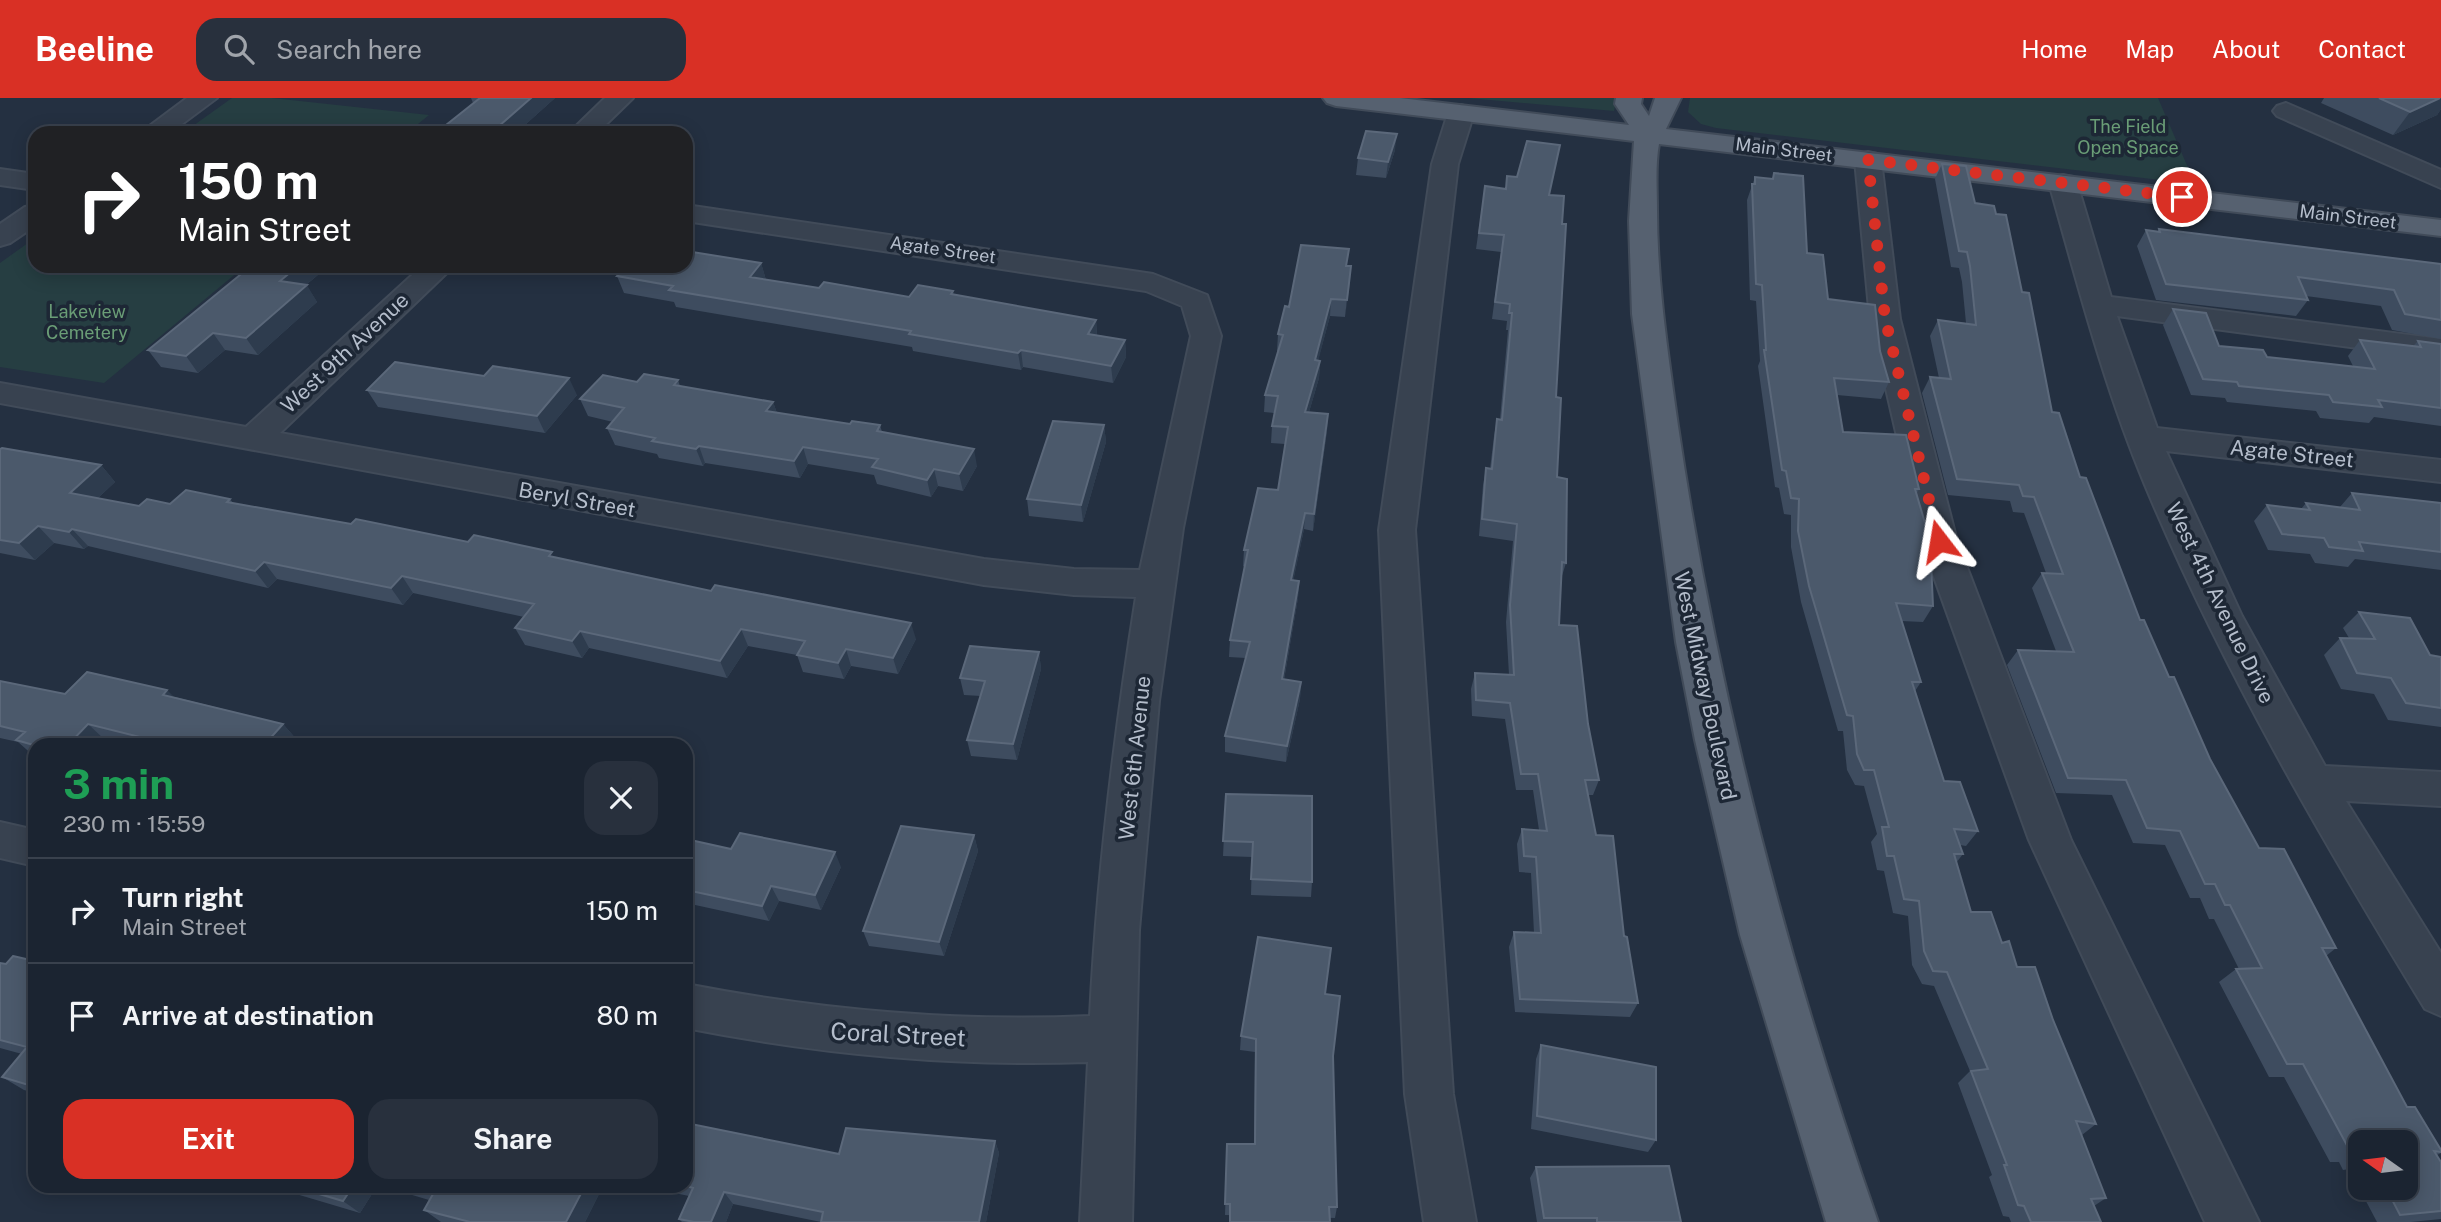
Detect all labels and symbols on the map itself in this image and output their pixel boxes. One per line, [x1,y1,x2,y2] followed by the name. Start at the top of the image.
[2077,116,2179,158] park label: The Field Open Space
[1734,133,1834,166] street label: Main Street
[2152,167,2212,227] pin
[2298,200,2398,233] street label: Main Street
[889,232,997,267] street label: Agate Street
[276,287,414,418] street label: West 9th Avenue
[46,301,128,343] park label: Lakeview Cemetery
[2229,435,2355,472] street label: Agate Street
[517,477,638,522] street label: Beryl Street
[2161,498,2280,707] street label: West 4th Avenue Drive
[1902,504,1976,578] position arrow
[1669,569,1742,802] street label: West Midway Boulevard
[1113,675,1156,841] street label: West 6th Avenue
[830,1016,966,1052] street label: Coral Street
[2348,1130,2418,1200] north arrow

